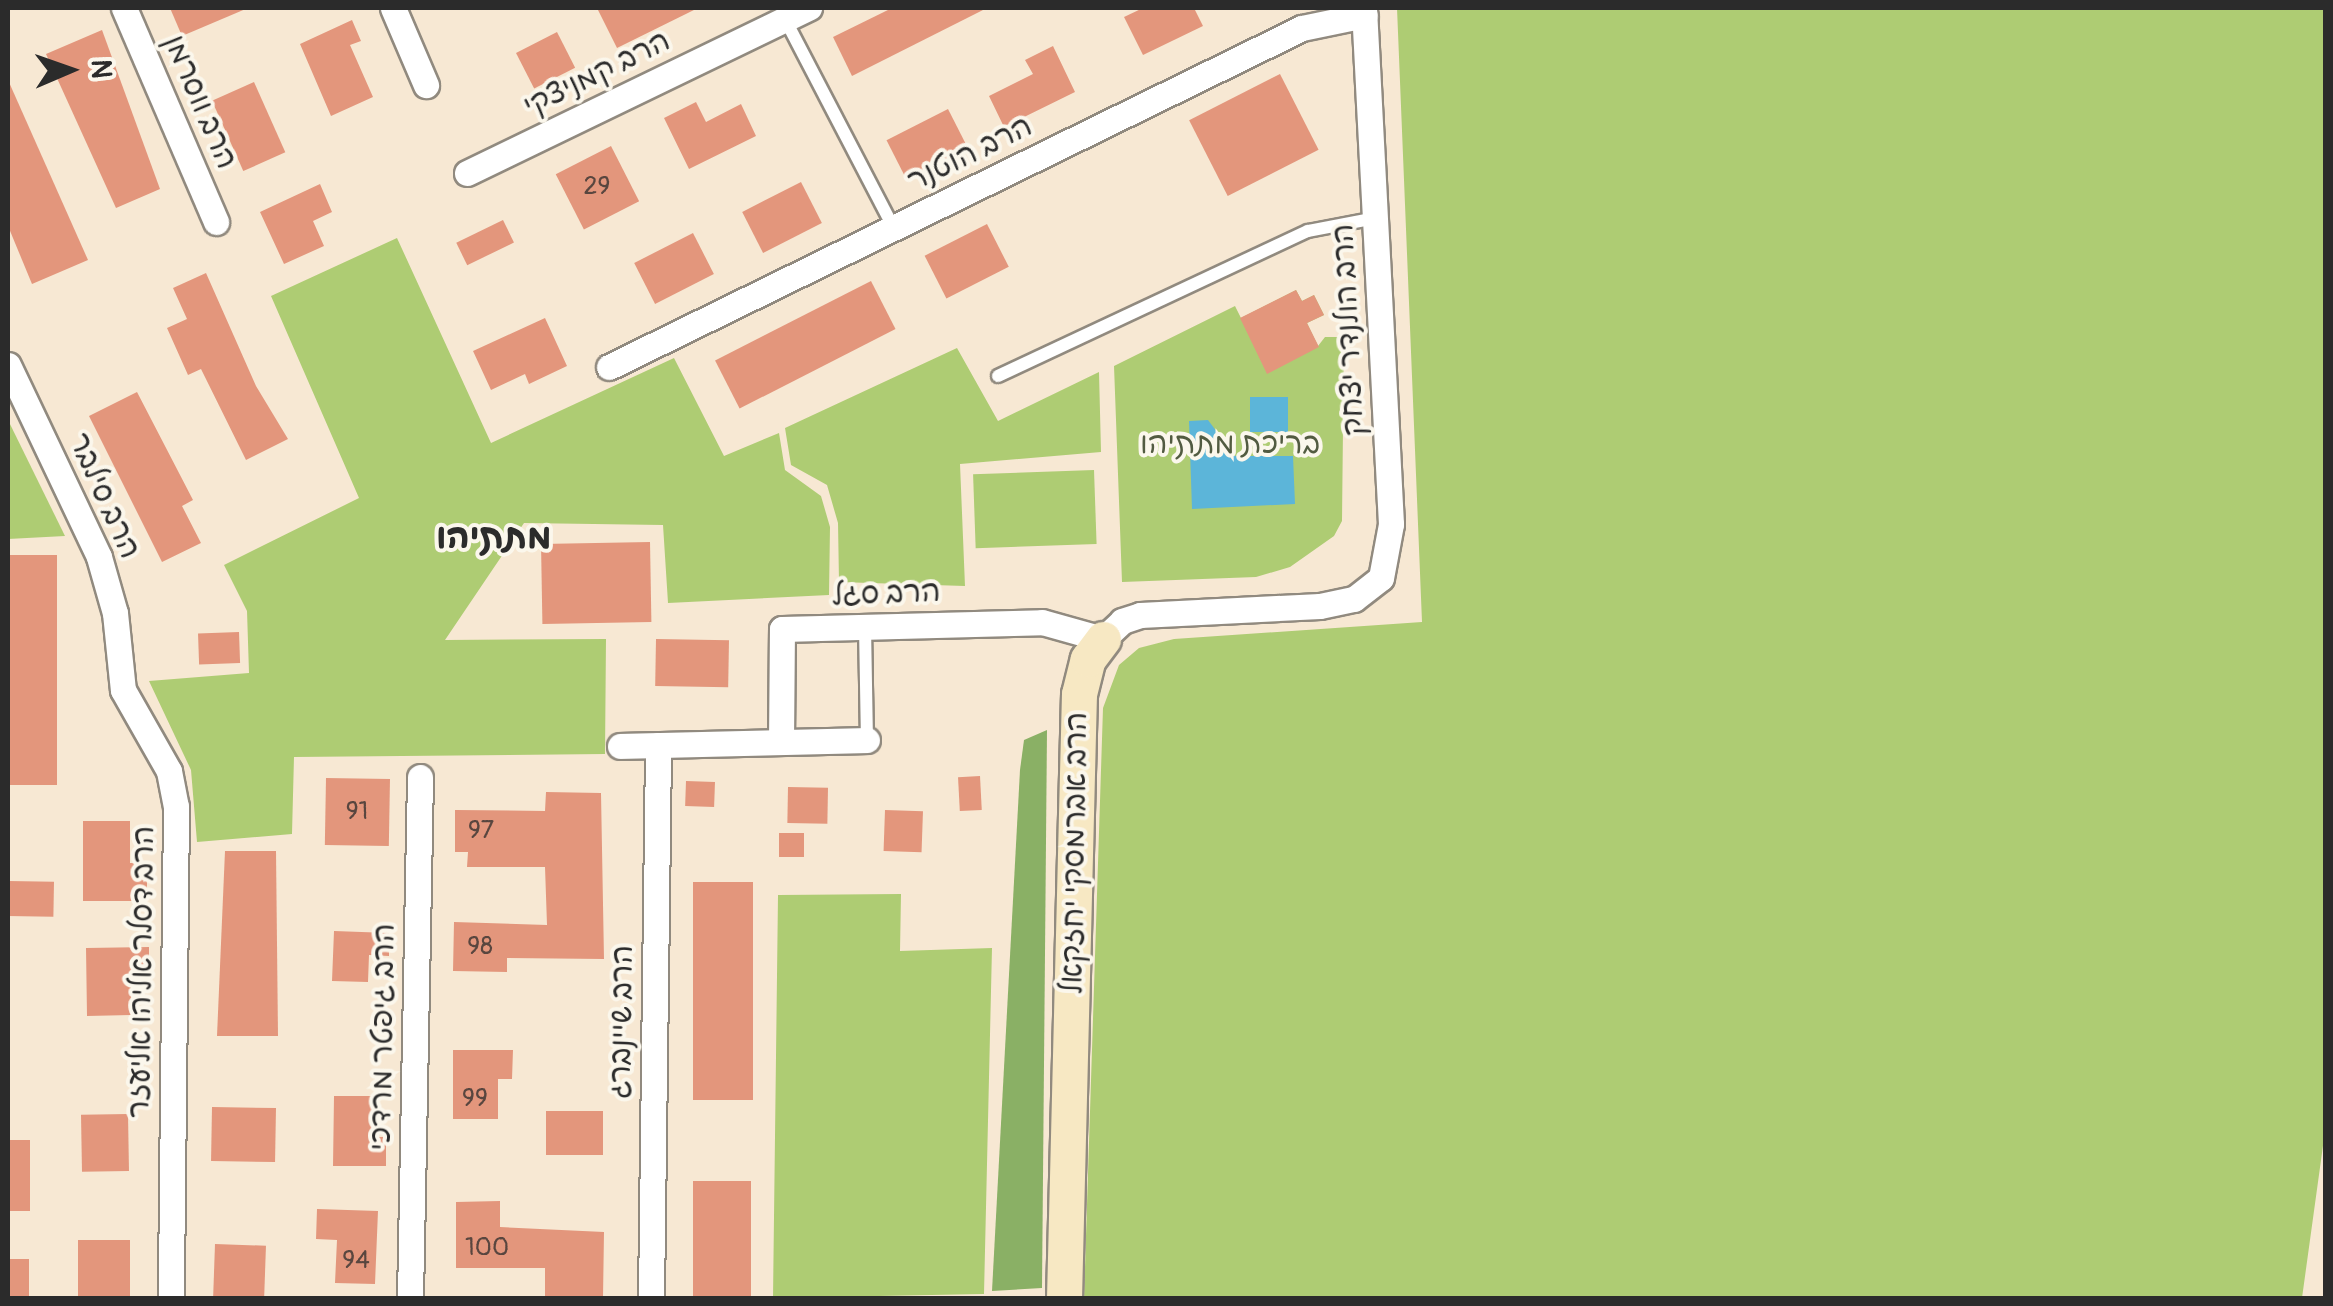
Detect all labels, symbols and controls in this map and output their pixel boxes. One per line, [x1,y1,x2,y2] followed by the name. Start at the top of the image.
[20,20,120,120] north arrow
[518,23,676,125] street label: הרב קמניצקי
[156,30,244,174] street label: הרב ווסרמן
[83,59,118,79] text: N
[902,108,1038,200] street label: הרב הוטנר
[584,172,610,202] house number: 29
[1325,223,1373,437] street label: הרב הולנדר יצחק
[1140,426,1320,462] park label: בריכת מתתיהו
[60,428,148,564] street label: הרב סילבר
[436,516,552,558] district label: מתתיהו
[831,574,941,614] street label: הרב סגל
[1055,712,1095,994] street label: הרב אברמסקי יחזקאל
[346,797,368,827] house number: 91
[468,816,494,846] house number: 97
[121,825,163,1119] street label: הרב דסלר אליהו אליעזר
[363,923,403,1151] street label: הרב גיפטר מרדכי
[467,932,493,962] house number: 98
[603,945,641,1099] street label: הרב שיינברג
[462,1084,488,1114] house number: 99
[465,1233,509,1263] house number: 100
[342,1246,370,1276] house number: 94

